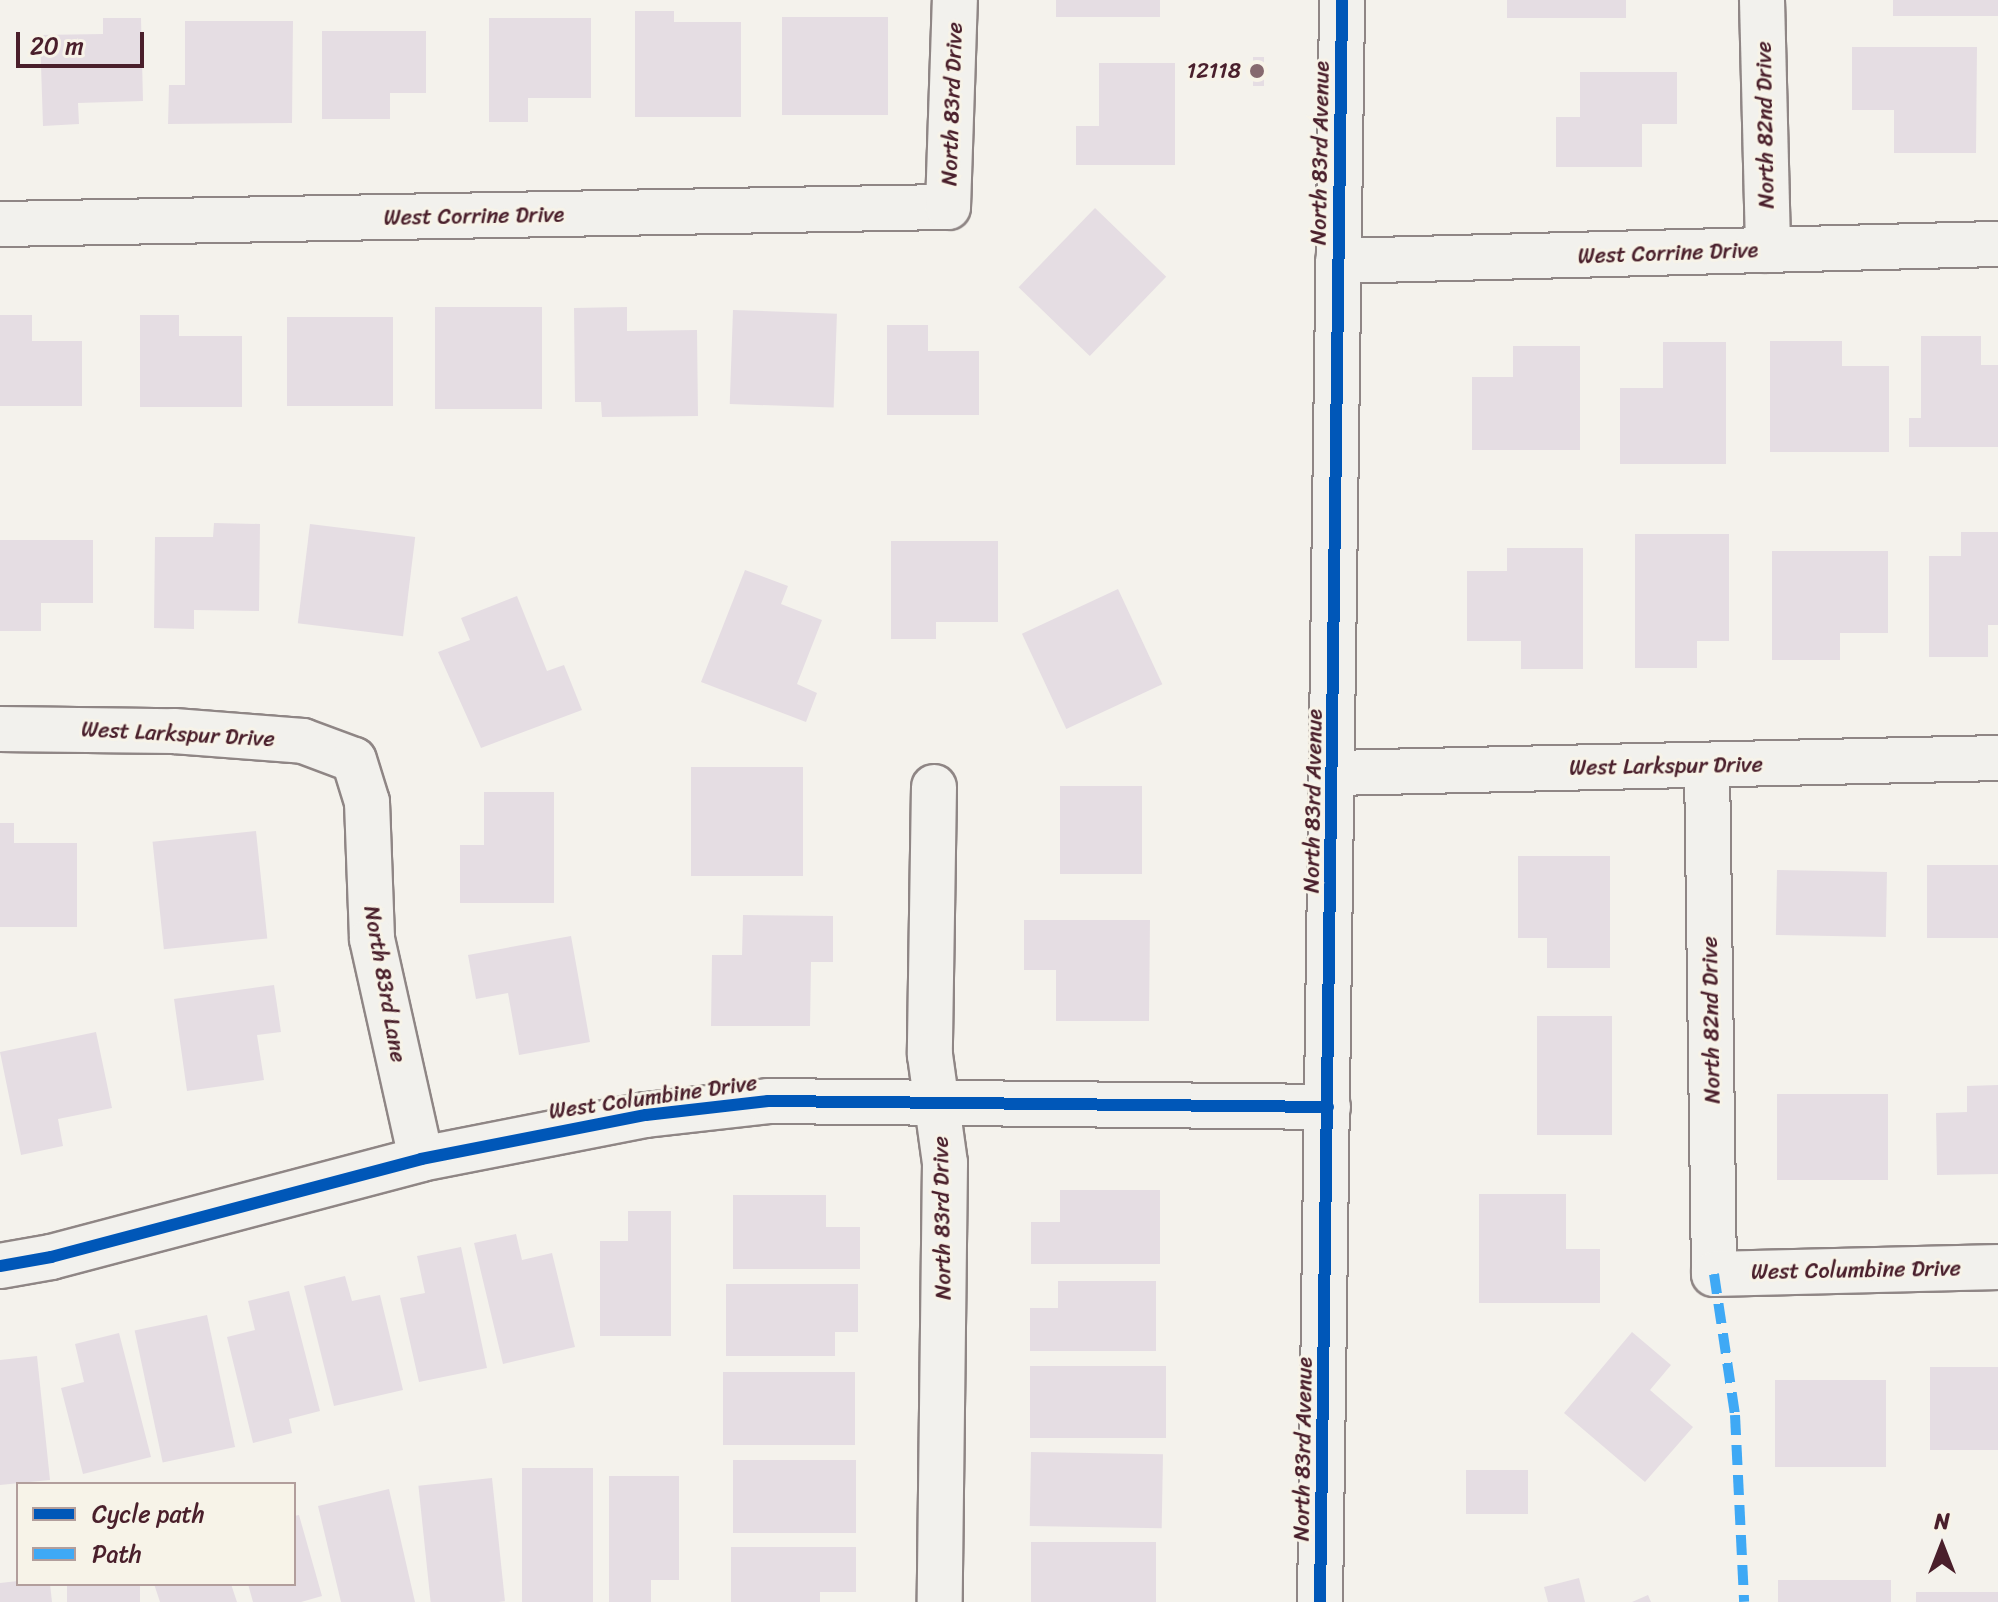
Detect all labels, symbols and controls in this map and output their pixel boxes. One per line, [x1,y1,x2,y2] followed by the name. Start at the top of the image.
[20,16,148,66] scale bar
[936,22,968,186] street label: North 83rd Drive
[30,25,84,67] text: 20 m
[1750,41,1780,209] street label: North 82nd Drive
[1187,58,1241,84] place label: 12118
[1305,61,1335,245] street label: North 83rd Avenue
[1248,62,1266,80] marker: 12118
[383,201,565,231] street label: West Corrine Drive
[1577,237,1759,269] street label: West Corrine Drive
[1298,709,1328,893] street label: North 83rd Avenue
[81,716,275,752] street label: West Larkspur Drive
[1569,751,1763,781] street label: West Larkspur Drive
[358,904,412,1064] street label: North 83rd Lane
[1696,936,1726,1104] street label: North 82nd Drive
[547,1069,759,1125] street label: West Columbine Drive
[927,1136,957,1300] street label: North 83rd Drive
[1751,1255,1961,1285] street label: West Columbine Drive
[1288,1357,1318,1541] street label: North 83rd Avenue
[16,1482,296,1586] legend
[92,1493,205,1535] text: Cycle path
[1934,1502,1950,1541] text: N
[1902,1506,1982,1586] north arrow
[92,1533,142,1575] text: Path

